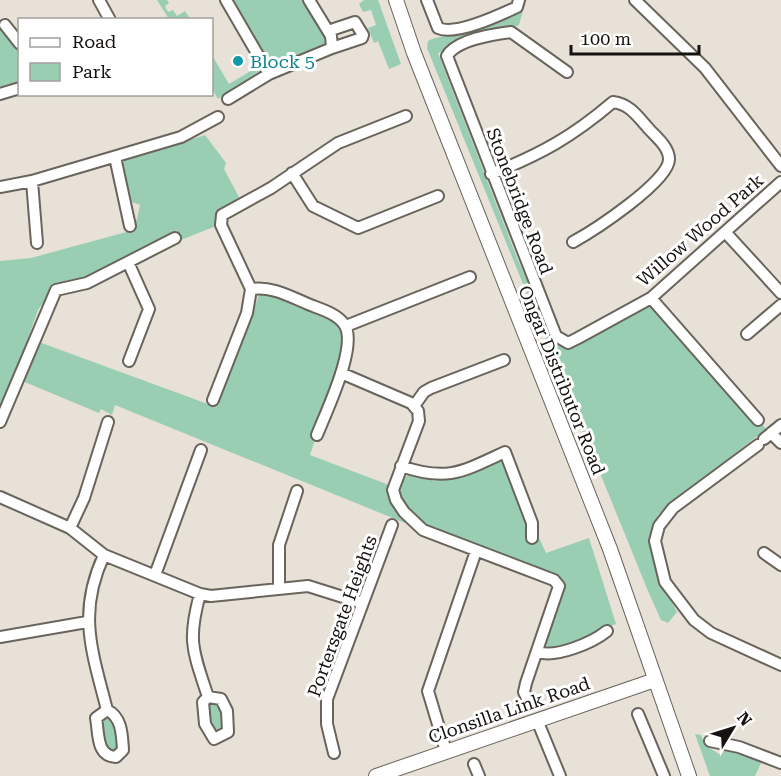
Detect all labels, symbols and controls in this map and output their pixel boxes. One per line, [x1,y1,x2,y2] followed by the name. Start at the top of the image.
[18,18,213,96] legend
[571,18,698,56] scale bar
[580,28,631,49] text: 100 m
[72,31,117,52] text: Road
[250,51,315,72] place label: Block 5
[231,54,245,68] marker: Block 5
[72,61,112,82] text: Park
[482,125,558,277] street label: Stonebridge Road
[633,169,767,291] street label: Willow Wood Park
[514,282,610,478] street label: Ongar Distributor Road
[303,532,381,700] street label: Portersgate Heights
[426,672,593,747] street label: Clonsilla Link Road
[703,698,763,758] north arrow
[733,708,756,730] text: N

